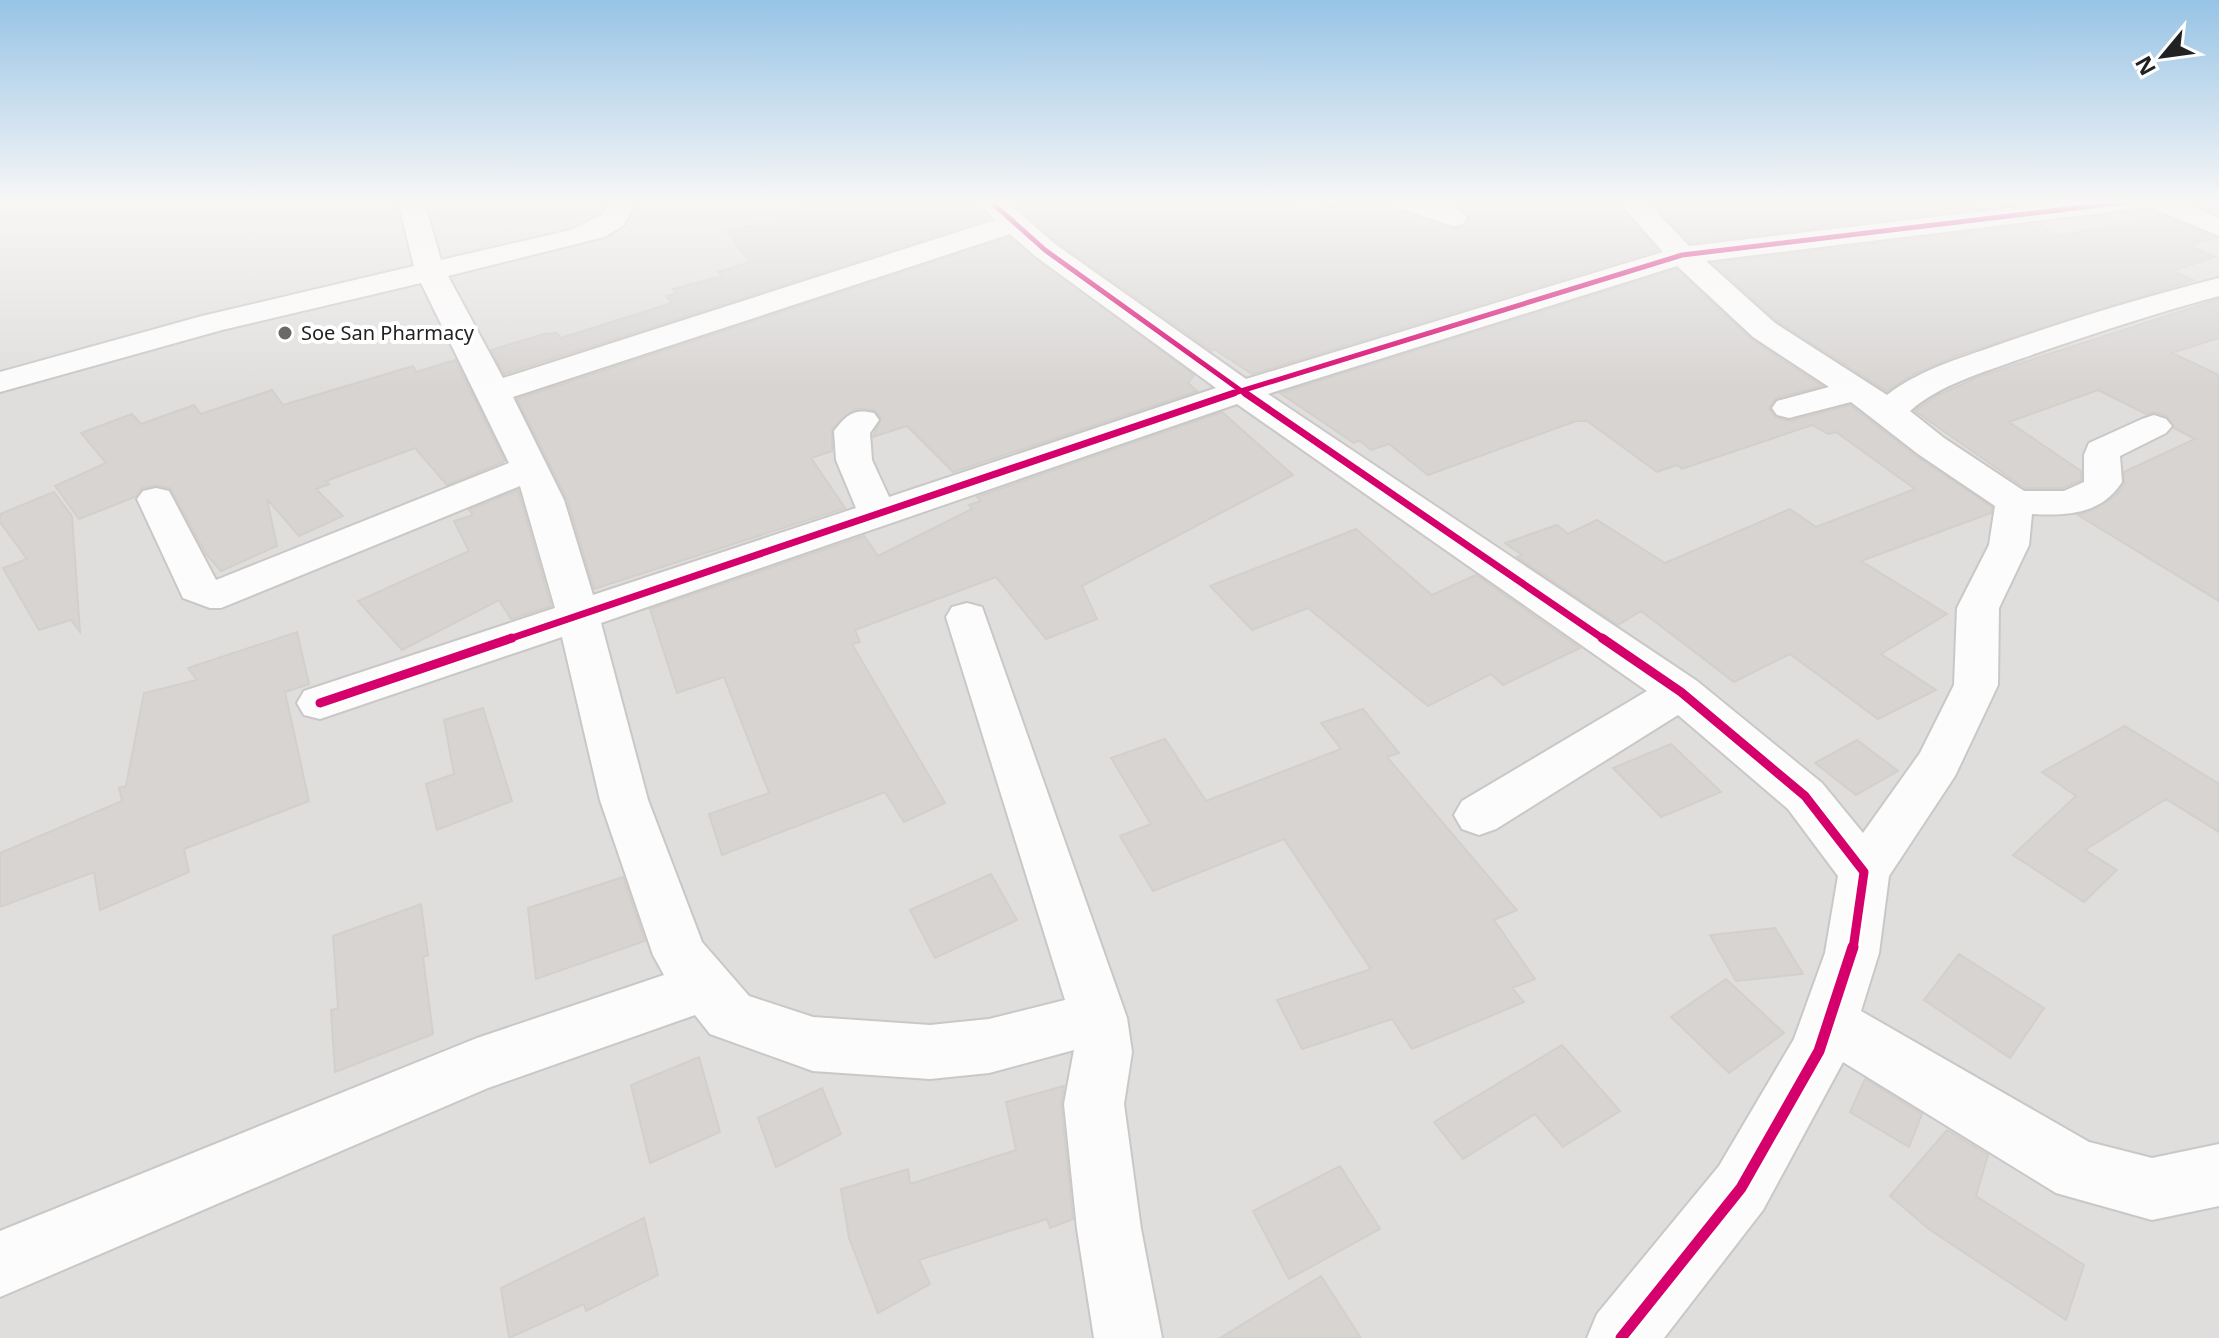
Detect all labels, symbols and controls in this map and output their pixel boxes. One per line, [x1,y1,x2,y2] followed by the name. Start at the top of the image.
[2123,16,2203,96] north arrow
[2127,51,2162,81] text: N
[301,319,475,346] place label: Soe San Pharmacy
[276,324,294,342] marker: Soe San Pharmacy

